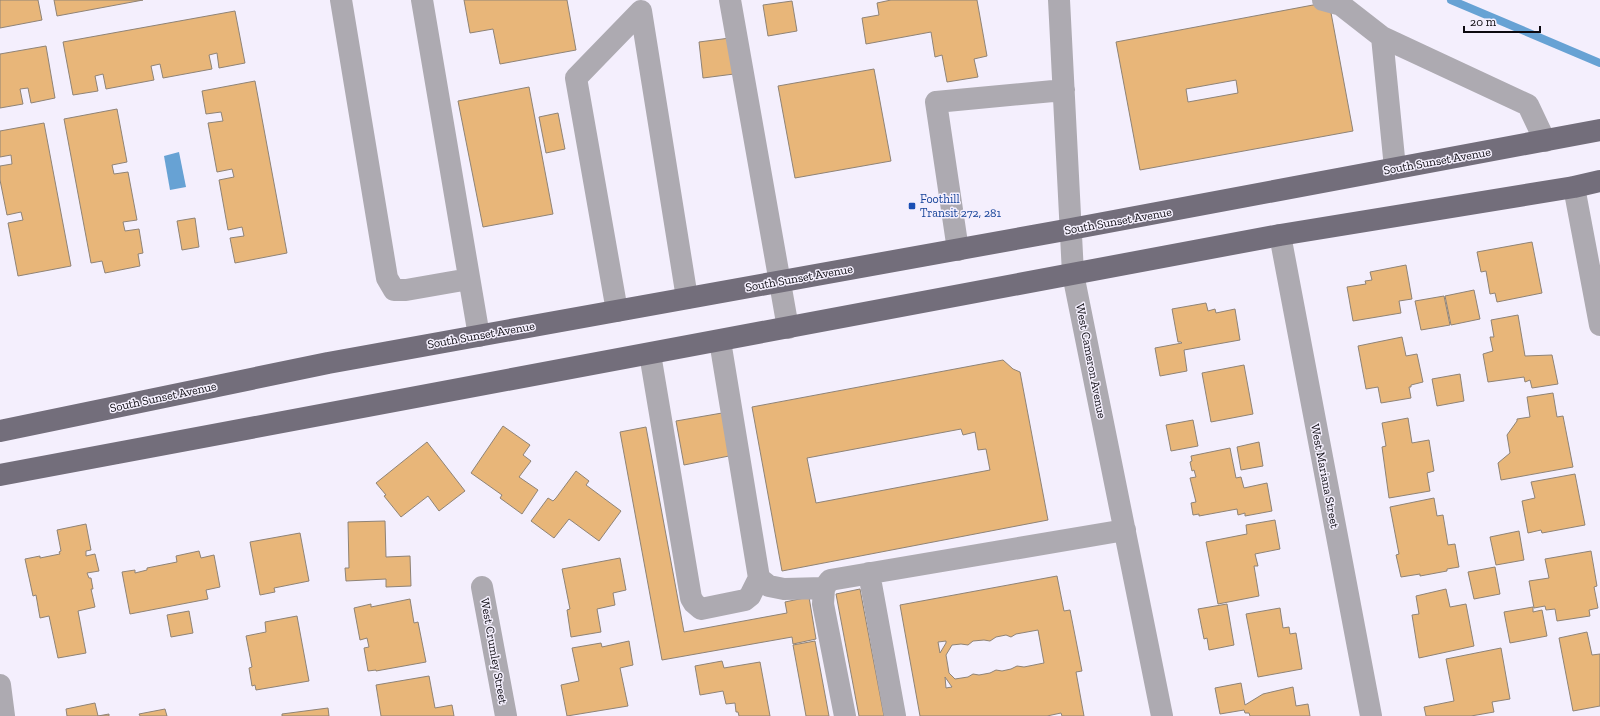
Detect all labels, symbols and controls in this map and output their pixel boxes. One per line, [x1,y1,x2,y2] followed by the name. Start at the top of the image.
[1464,8,1540,34] scale bar
[1470,15,1497,29] text: 20 m
[1382,145,1492,177] street label: South Sunset Avenue
[920,192,1002,220] place label: Foothill Transit 272, 281
[907,201,917,211] marker: Foothill Transit 272, 281
[1063,205,1173,237] street label: South Sunset Avenue
[744,262,854,294] street label: South Sunset Avenue
[1073,302,1109,420] street label: West Cameron Avenue
[426,319,536,351] street label: South Sunset Avenue
[108,379,218,415] street label: South Sunset Avenue
[1308,423,1342,530] street label: West Mariana Street
[478,597,510,706] street label: West Crumley Street

